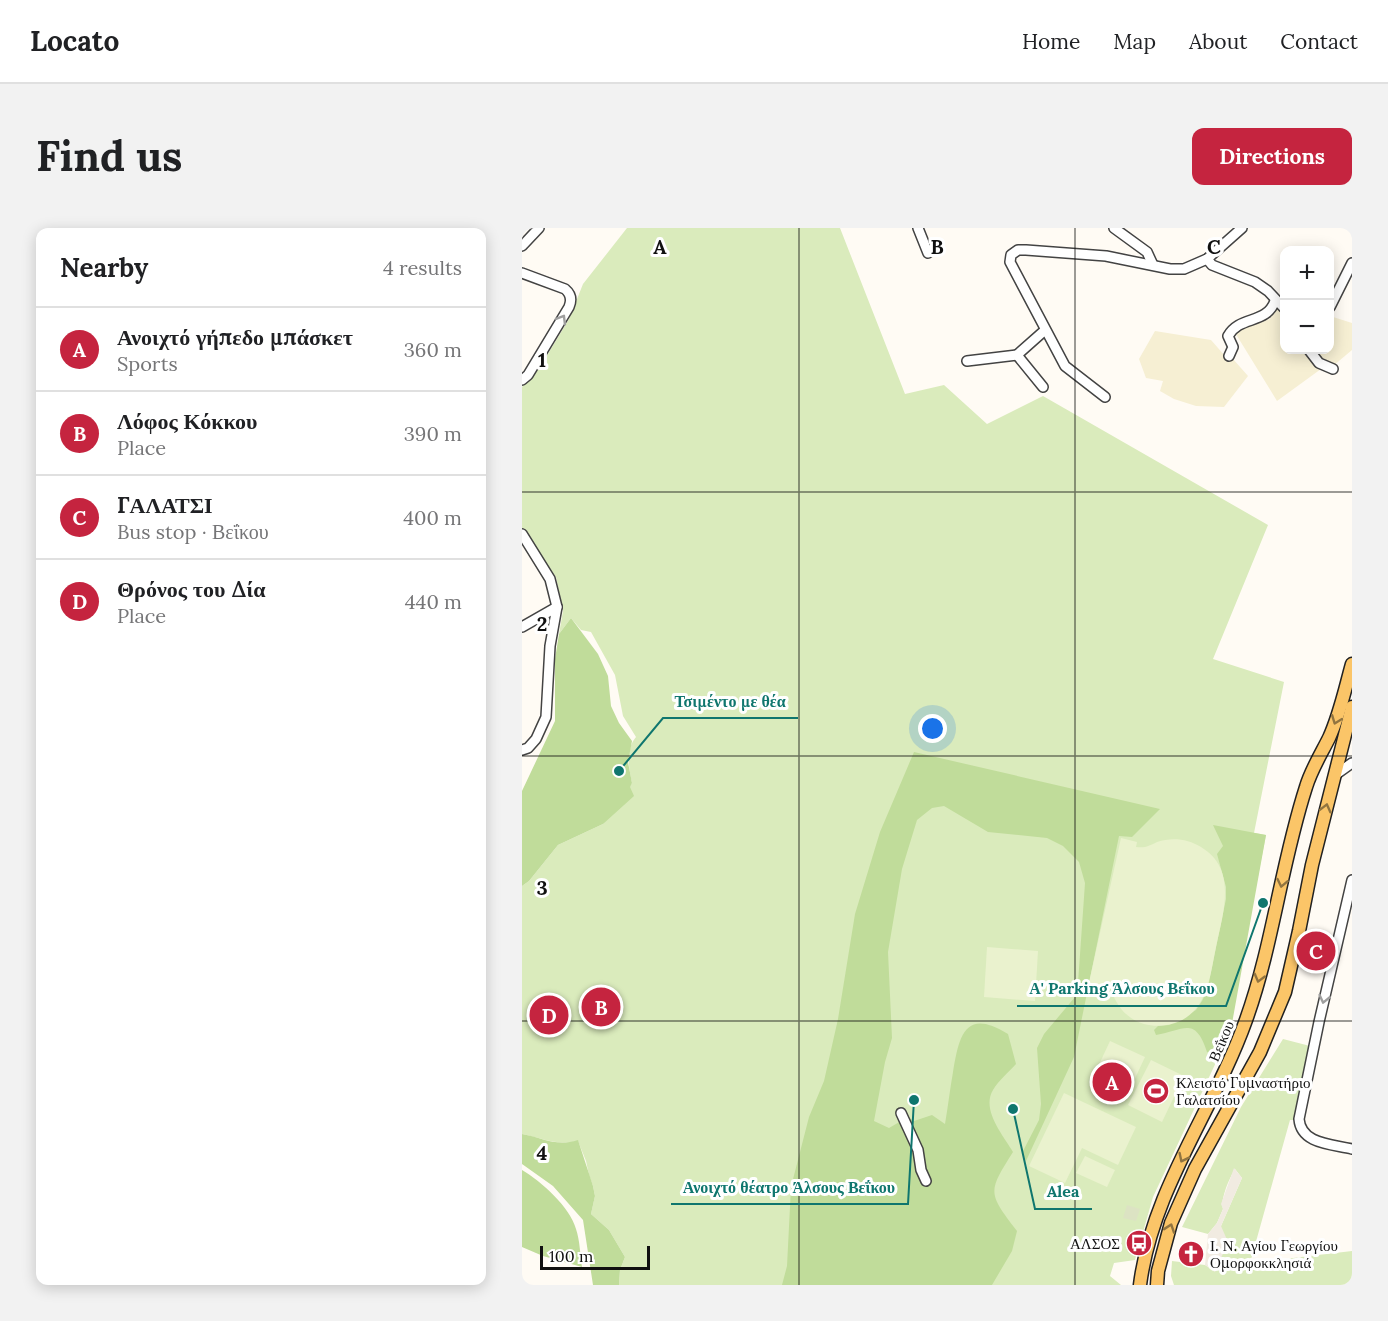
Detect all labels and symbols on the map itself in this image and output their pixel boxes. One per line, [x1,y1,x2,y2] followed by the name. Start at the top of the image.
[653,234,667,259] text: A
[930,234,944,259] text: B
[1207,234,1221,259] text: C
[555,315,566,325] one-way arrow
[538,347,546,372] text: 1
[537,611,547,636] text: 2
[663,684,798,718] callout: Τσιμέντο με θέα
[674,691,786,711] text: Τσιμέντο με θέα
[918,714,947,743] your location
[1330,715,1343,725] one-way arrow
[1319,804,1332,814] one-way arrow
[536,875,548,900] text: 3
[1277,878,1290,888] one-way arrow
[1296,928,1336,974] pin: C
[1017,972,1226,1006] callout: Α' Parking Άλσους Βεΐκου
[1254,972,1266,983] one-way arrow
[1029,978,1215,998] text: Α' Parking Άλσους Βεΐκου
[582,984,620,1030] pin: B
[530,992,568,1038] pin: D
[1319,994,1332,1004] one-way arrow
[1204,1018,1238,1064] street label: Βεΐκου
[1092,1060,1132,1104] pin: A
[1176,1073,1310,1109] place label: Κλειστό Γυμναστήριο Γαλατσίου
[1141,1076,1171,1106] sports icon: Κλειστό Γυμναστήριο Γαλατσίου
[537,1140,548,1165] text: 4
[1179,1151,1191,1162] one-way arrow
[671,1170,908,1204] callout: Ανοιχτό θέατρο Άλσους Βεΐκου
[1035,1175,1092,1209] callout: Alea
[683,1177,895,1197] text: Ανοιχτό θέατρο Άλσους Βεΐκου
[1047,1181,1080,1201] text: Alea
[1162,1223,1175,1234] one-way arrow
[1124,1228,1154,1258] bus stop icon: ΑΛΣΟΣ
[1070,1234,1120,1253] place label: ΑΛΣΟΣ
[1210,1236,1338,1272] place label: Ι. Ν. Αγίου Γεωργίου Ομορφοκκλησιά
[1176,1239,1206,1269] church icon: Ι. Ν. Αγίου Γεωργίου Ομορφοκκλησιά
[540,1243,650,1270] scale bar

